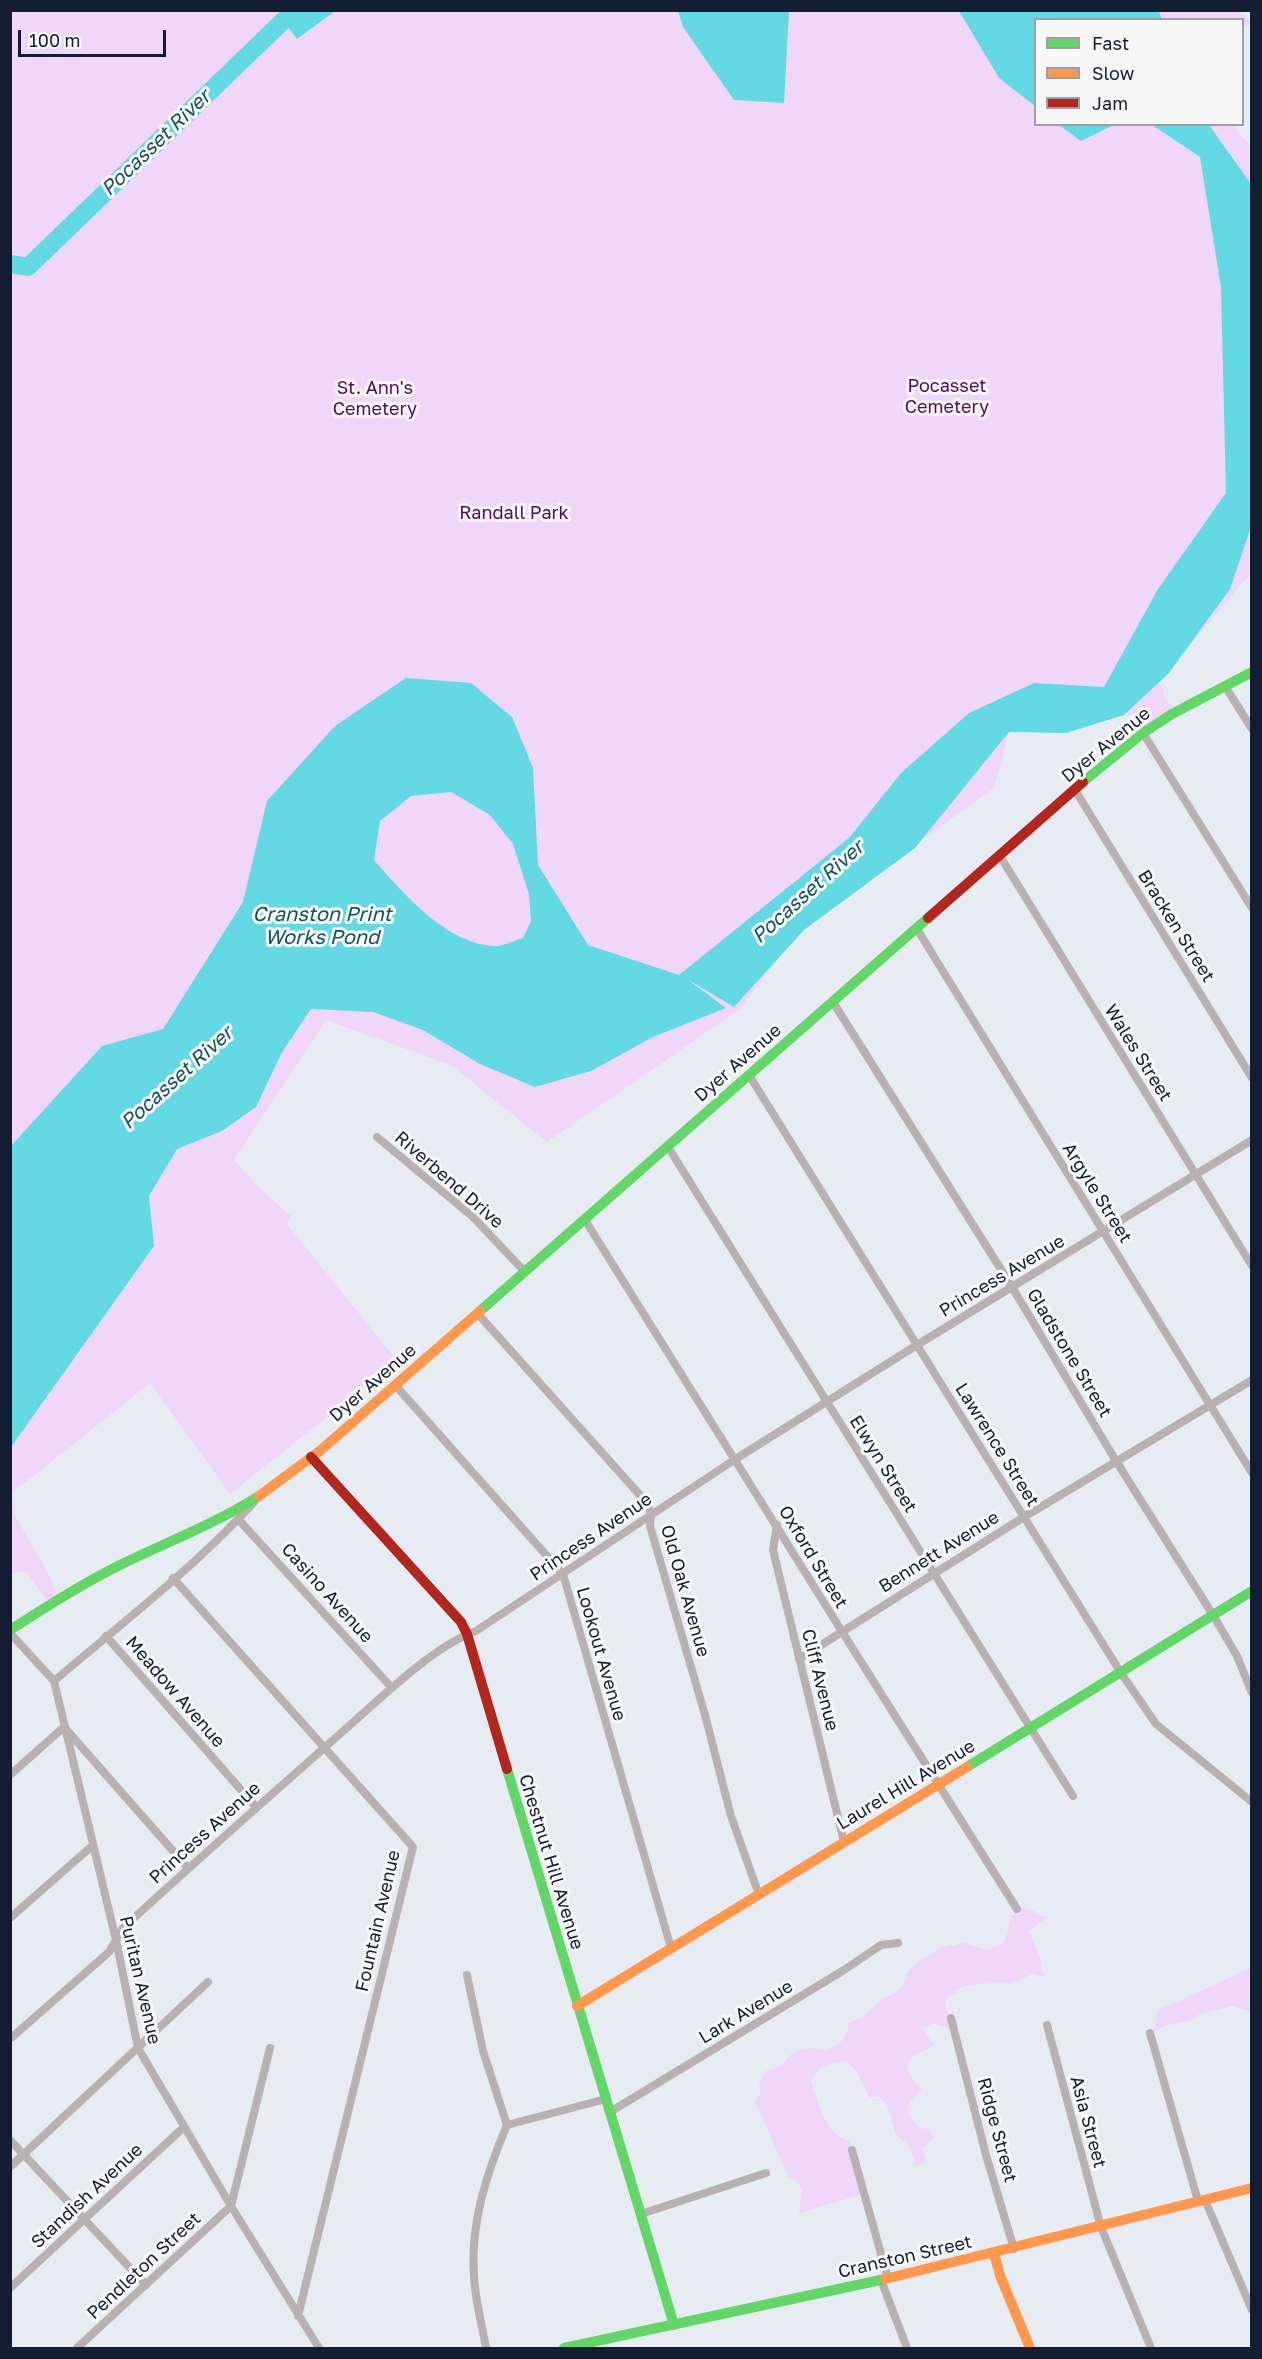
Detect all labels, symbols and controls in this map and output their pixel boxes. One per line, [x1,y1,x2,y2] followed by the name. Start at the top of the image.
[21,18,170,56] scale bar
[1034,18,1244,126] legend
[29,29,80,51] text: 100 m
[1092,32,1129,54] text: Fast
[1092,62,1134,84] text: Slow
[97,85,215,201] water label: Pocasset River
[1092,92,1128,114] text: Jam
[905,375,989,418] park label: Pocasset Cemetery
[333,377,417,420] park label: St. Ann's Cemetery
[459,502,569,524] park label: Randall Park
[1057,703,1155,787] street label: Dyer Avenue
[747,836,869,948] water label: Pocasset River
[1133,866,1219,986] street label: Bracken Street
[252,903,392,950] water label: Cranston Print Works Pond
[1100,1001,1176,1105] street label: Wales Street
[690,1019,786,1107] street label: Dyer Avenue
[116,1022,238,1134] water label: Pocasset River
[390,1127,508,1233] street label: Riverbend Drive
[1058,1139,1136,1247] street label: Argyle Street
[936,1230,1068,1322] street label: Princess Avenue
[1022,1285,1116,1421] street label: Gladstone Street
[325,1339,421,1427] street label: Dyer Avenue
[950,1379,1044,1511] street label: Lawrence Street
[845,1411,921,1517] street label: Elwyn Street
[526,1488,656,1586] street label: Princess Avenue
[774,1502,852,1612] street label: Oxford Street
[875,1506,1003,1598] street label: Bennett Avenue
[656,1523,714,1659] street label: Old Oak Avenue
[277,1539,377,1647] street label: Casino Avenue
[572,1584,630,1724] street label: Lookout Avenue
[797,1627,843,1733] street label: Cliff Avenue
[121,1632,229,1752] street label: Meadow Avenue
[833,1735,979,1835] street label: Laurel Hill Avenue
[514,1772,588,1952] street label: Chestnut Hill Avenue
[145,1777,265,1889] street label: Princess Avenue
[351,1848,405,1994] street label: Fountain Avenue
[115,1914,165,2046] street label: Puritan Avenue
[695,1975,797,2049] street label: Lark Avenue
[1065,2074,1111,2170] street label: Asia Street
[973,2075,1021,2185] street label: Ridge Street
[27,2139,147,2253] street label: Standish Avenue
[83,2208,205,2324] street label: Pendleton Street
[836,2231,974,2283] street label: Cranston Street

